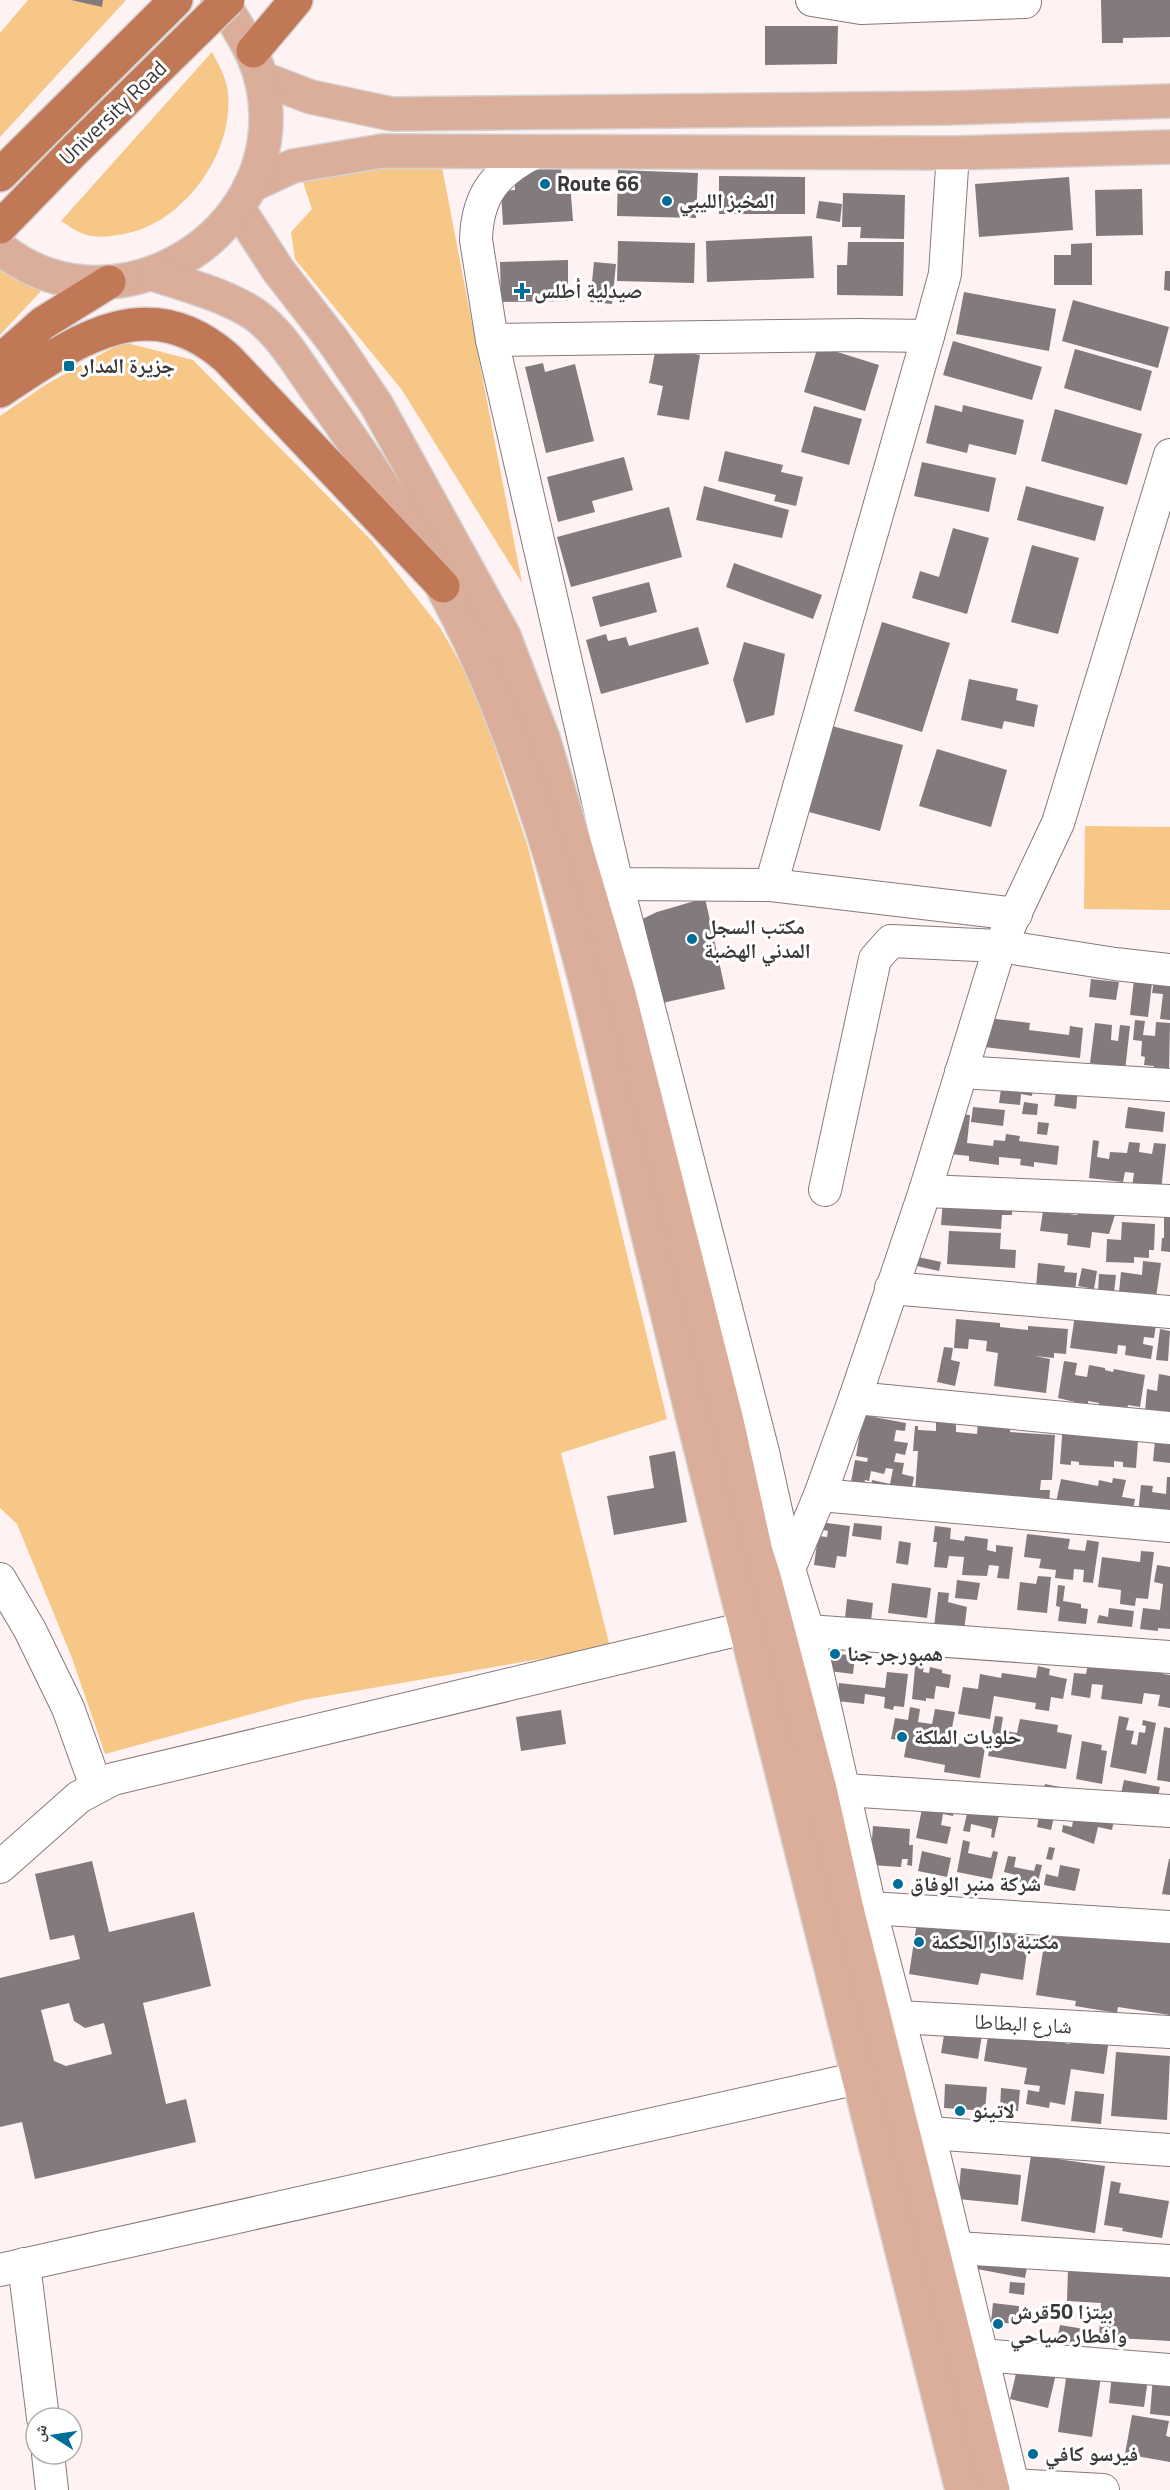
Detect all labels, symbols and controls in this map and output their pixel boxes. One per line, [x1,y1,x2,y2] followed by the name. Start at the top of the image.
[51,52,173,172] street label: University Road
[557,167,639,199] place label: Route 66
[538,177,552,191] marker: Route 66
[679,184,775,217] place label: المخبز الليبي
[660,194,674,208] marker: المخبز الليبي
[534,274,642,306] place label: صيدلية أطلس
[515,284,529,298] marker: صيدلية أطلس
[80,349,175,381] place label: جزيرة المدار
[62,359,76,373] marker: جزيرة المدار
[704,910,811,967] place label: مكتب السجل المدني الهضبة
[685,932,699,946] marker: مكتب السجل المدني الهضبة
[847,1637,943,1669] place label: همبورجر جنا
[828,1647,842,1661] marker: همبورجر جنا
[914,1720,1022,1752] place label: حلويات الملكة
[895,1730,909,1744] marker: حلويات الملكة
[910,1867,1041,1899] place label: شركة منبر الوفاق
[891,1877,905,1891] marker: شركة منبر الوفاق
[931,1925,1059,1957] place label: مكتبة دار الحكمة
[912,1935,926,1949] marker: مكتبة دار الحكمة
[973,2004,1073,2042] street label: شارع البطاطا
[972,2094,1015,2126] place label: لاتينو
[953,2104,967,2118] marker: لاتينو
[1010,2295,1127,2352] place label: بيتزا 50قرش وافطار صياحي
[991,2317,1005,2331] marker: بيتزا 50قرش وافطار صياحي
[24,2406,84,2466] north arrow
[26,2422,53,2444] text: ش
[1045,2437,1138,2470] place label: فيرسو كافي
[1026,2447,1040,2461] marker: فيرسو كافي

